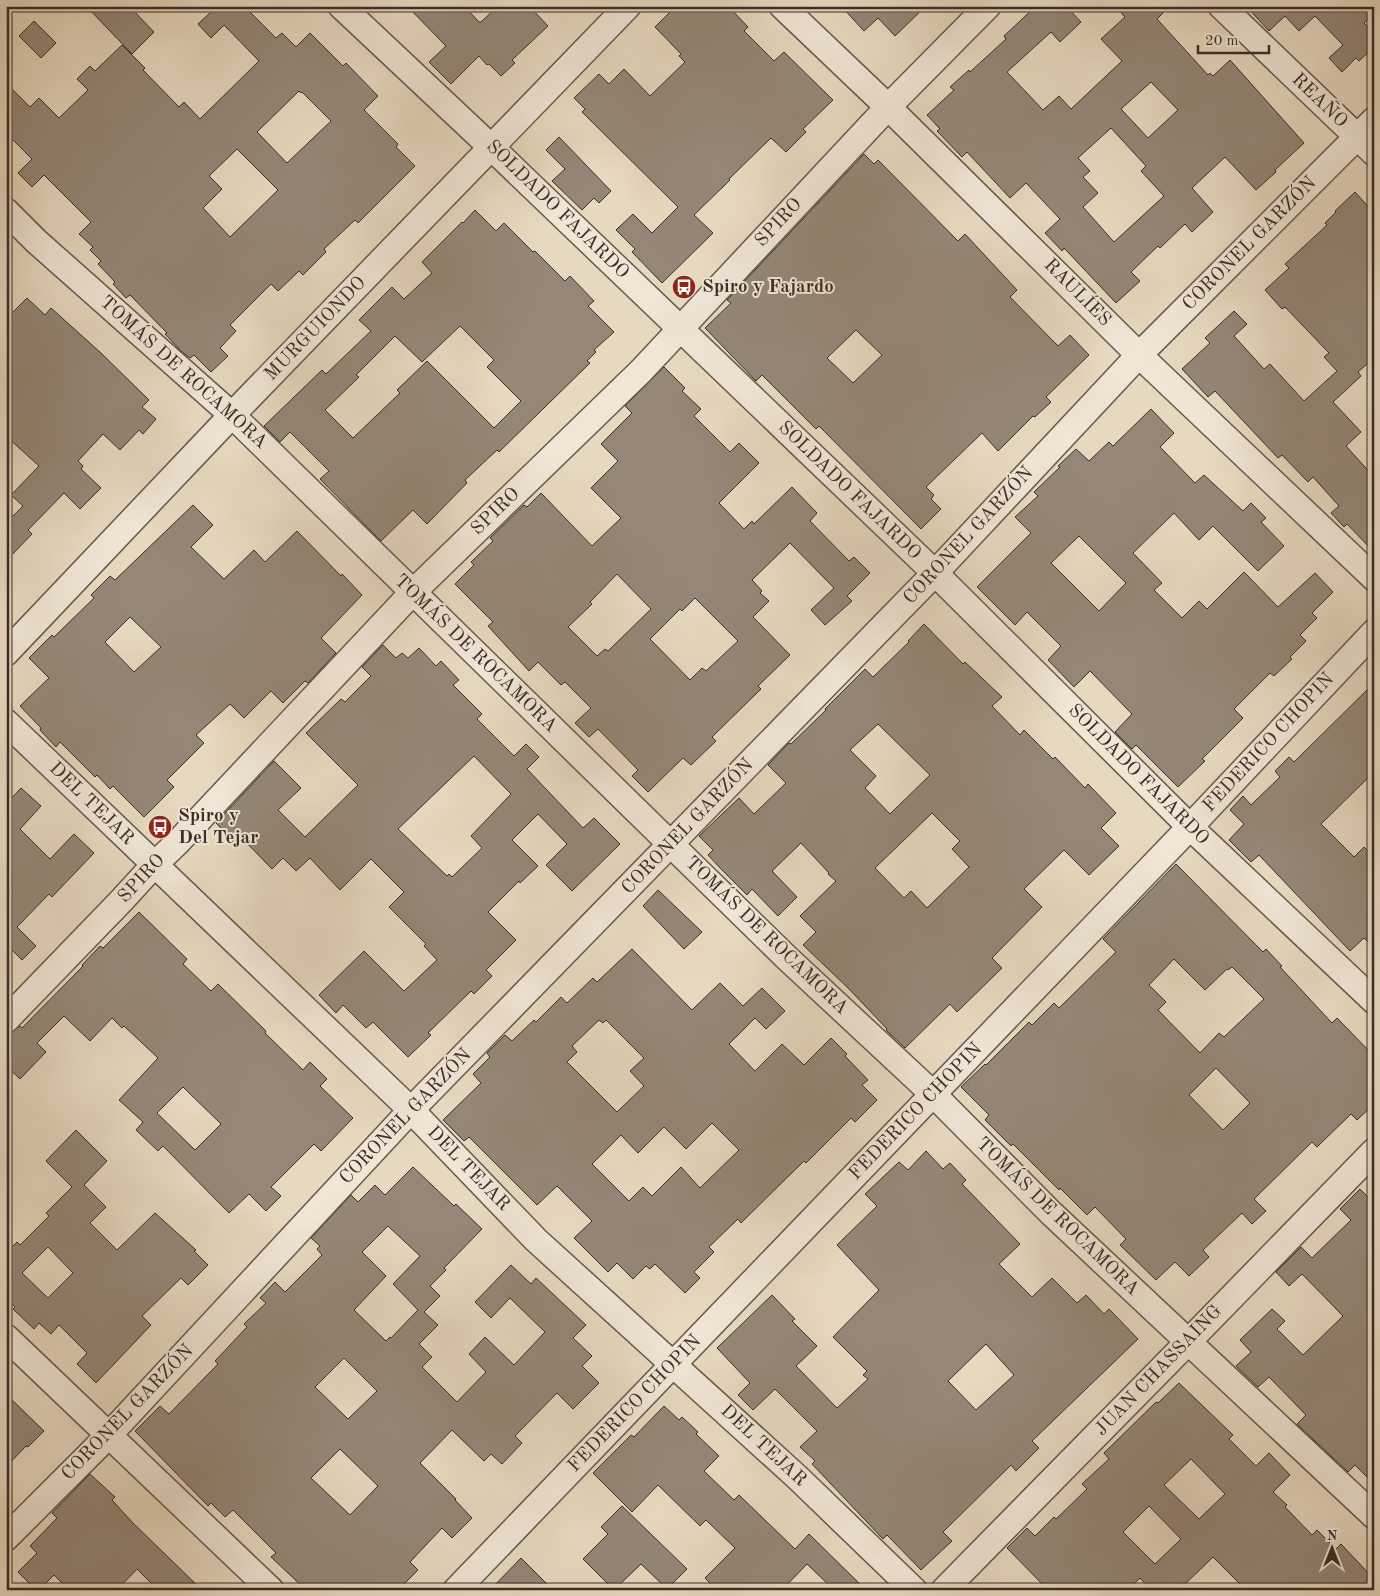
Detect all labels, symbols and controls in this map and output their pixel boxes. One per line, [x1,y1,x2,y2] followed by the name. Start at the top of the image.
[1198,22,1269,54] scale bar
[1205,34,1239,49] text: 20 m
[1288,67,1354,132] street label: REAÑO
[482,137,632,283] street label: SOLDADO FAJARDO
[1176,170,1321,314] street label: CORONEL GARZÓN
[752,195,806,251] street label: SPIRO
[1040,253,1117,330] street label: RAULÍES
[262,273,370,385] street label: MURGUIONDO
[671,274,697,300] bus stop icon: Spiro y Fajardo
[702,278,834,297] place label: Spiro y Fajardo
[96,290,273,453] street label: TOMÁS DE ROCAMORA
[774,418,924,564] street label: SOLDADO FAJARDO
[897,460,1038,608] street label: CORONEL GARZÓN
[468,485,524,539] street label: SPIRO
[390,569,563,737] street label: TOMÁS DE ROCAMORA
[1200,670,1338,816] street label: FEDERICO CHOPIN
[1064,701,1212,849] street label: SOLDADO FAJARDO
[615,752,758,898] street label: CORONEL GARZÓN
[45,759,137,849] street label: DEL TEJAR
[178,807,258,848] place label: Spiro y Del Tejar
[147,814,173,840] bus stop icon: Spiro y Del Tejar
[115,851,169,907] street label: SPIRO
[681,851,854,1019] street label: TOMÁS DE ROCAMORA
[846,1040,986,1184] street label: FEDERICO CHOPIN
[333,1042,476,1188] street label: CORONEL GARZÓN
[423,1123,513,1215] street label: DEL TEJAR
[972,1132,1145,1300] street label: TOMÁS DE ROCAMORA
[1092,1302,1226,1440] street label: JUAN CHASSAING
[565,1332,705,1476] street label: FEDERICO CHOPIN
[55,1338,198,1484] street label: CORONEL GARZÓN
[716,1402,810,1490] street label: DEL TEJAR
[1308,1524,1358,1574] north arrow
[1327,1529,1338,1543] text: N

